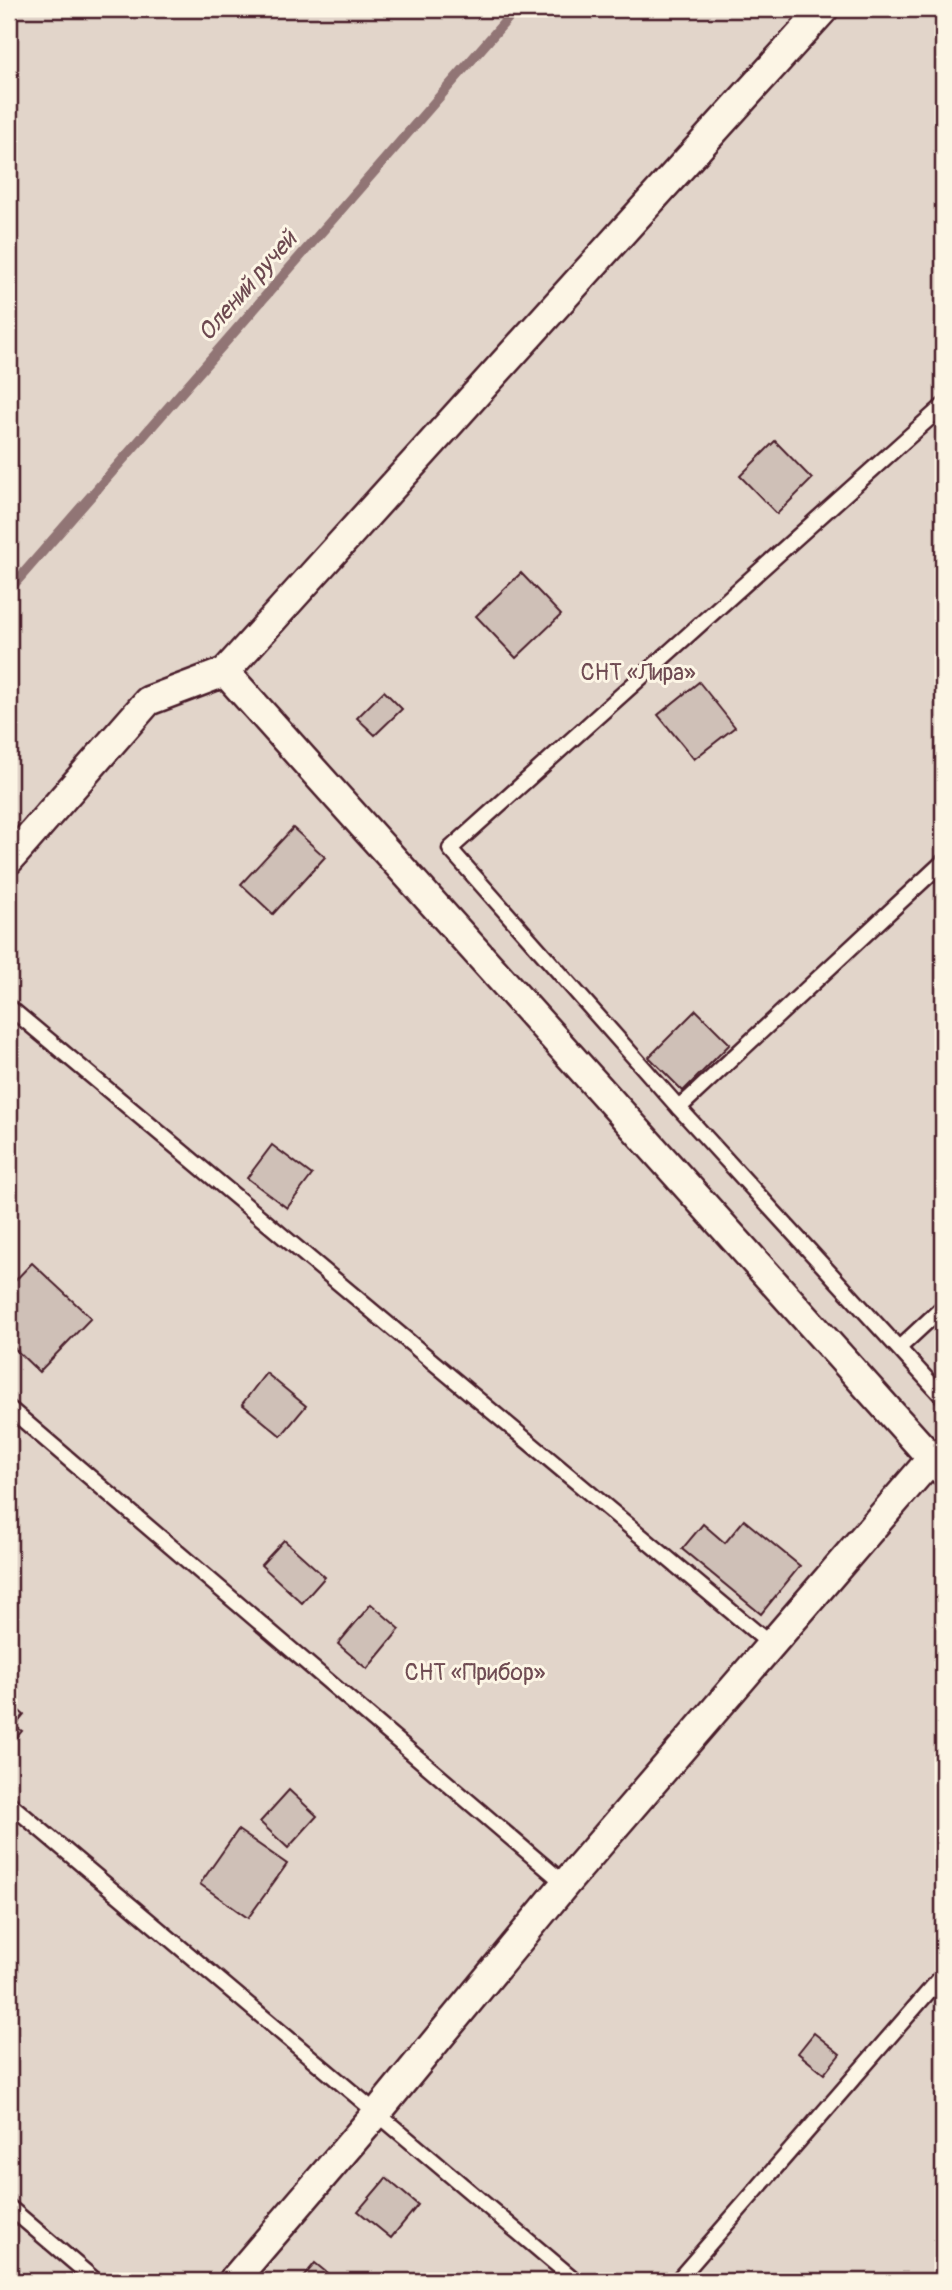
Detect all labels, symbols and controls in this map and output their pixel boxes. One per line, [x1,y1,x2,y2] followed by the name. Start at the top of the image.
[192,224,305,347] water label: Олений ручей
[580,658,696,687] park label: СНТ «Лира»
[405,1658,546,1687] park label: СНТ «Прибор»

